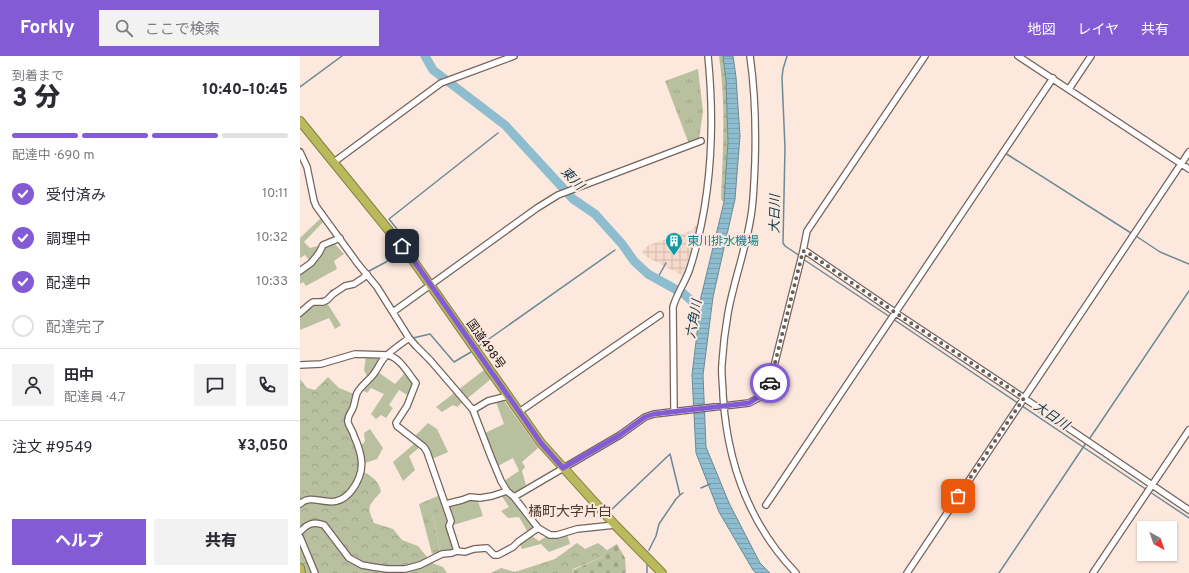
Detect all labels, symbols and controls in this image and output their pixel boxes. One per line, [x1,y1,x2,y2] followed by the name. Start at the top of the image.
[99,10,379,46] search box
[20,16,75,40] text: Forkly
[113,17,135,39] icon: search
[145,21,220,40] text: ここで検索
[1027,22,1055,39] text: 地図
[1077,22,1119,39] text: レイヤ
[1141,22,1169,39] text: 共有
[12,69,64,85] text: 到着まで
[202,81,288,100] text: 10:40–10:45
[12,83,60,116] text: 3 分
[12,148,95,164] text: 配達中 · 690 m
[557,164,588,196] water label: 東川
[12,183,34,205] icon: check
[262,186,288,202] text: 10:11
[46,187,106,206] text: 受付済み
[768,192,784,234] water label: 大日川
[12,227,34,249] icon: check
[385,229,419,263] pin
[256,230,288,246] text: 10:32
[46,231,91,250] text: 調理中
[664,231,684,256] building icon: 東川排水機場
[687,234,759,250] place label: 東川排水機場
[391,235,413,257] icon: home
[12,271,34,293] icon: check
[256,274,288,290] text: 10:33
[46,275,91,294] text: 配達中
[684,297,707,340] water label: 六角川
[462,316,508,373] street label: 国道498号
[46,319,106,338] text: 配達完了
[750,363,790,403] courier
[12,364,54,406] button: person
[194,364,236,406] button: chat
[246,364,288,406] button: phone
[64,367,94,386] text: 田中
[759,372,781,394] icon: car
[64,390,126,406] text: 配達員 · 4.7
[1030,399,1073,435] water label: 大日川
[238,437,288,456] text: ¥3,050
[12,439,92,458] text: 注文 #9549
[941,479,975,513] pin
[947,485,969,507] icon: bag
[528,504,612,521] district label: 橘町大字片白
[12,519,146,565] button: ヘルプ
[154,519,288,565] button: 共有
[1137,521,1177,561] north arrow
[1137,521,1177,561] map controls

